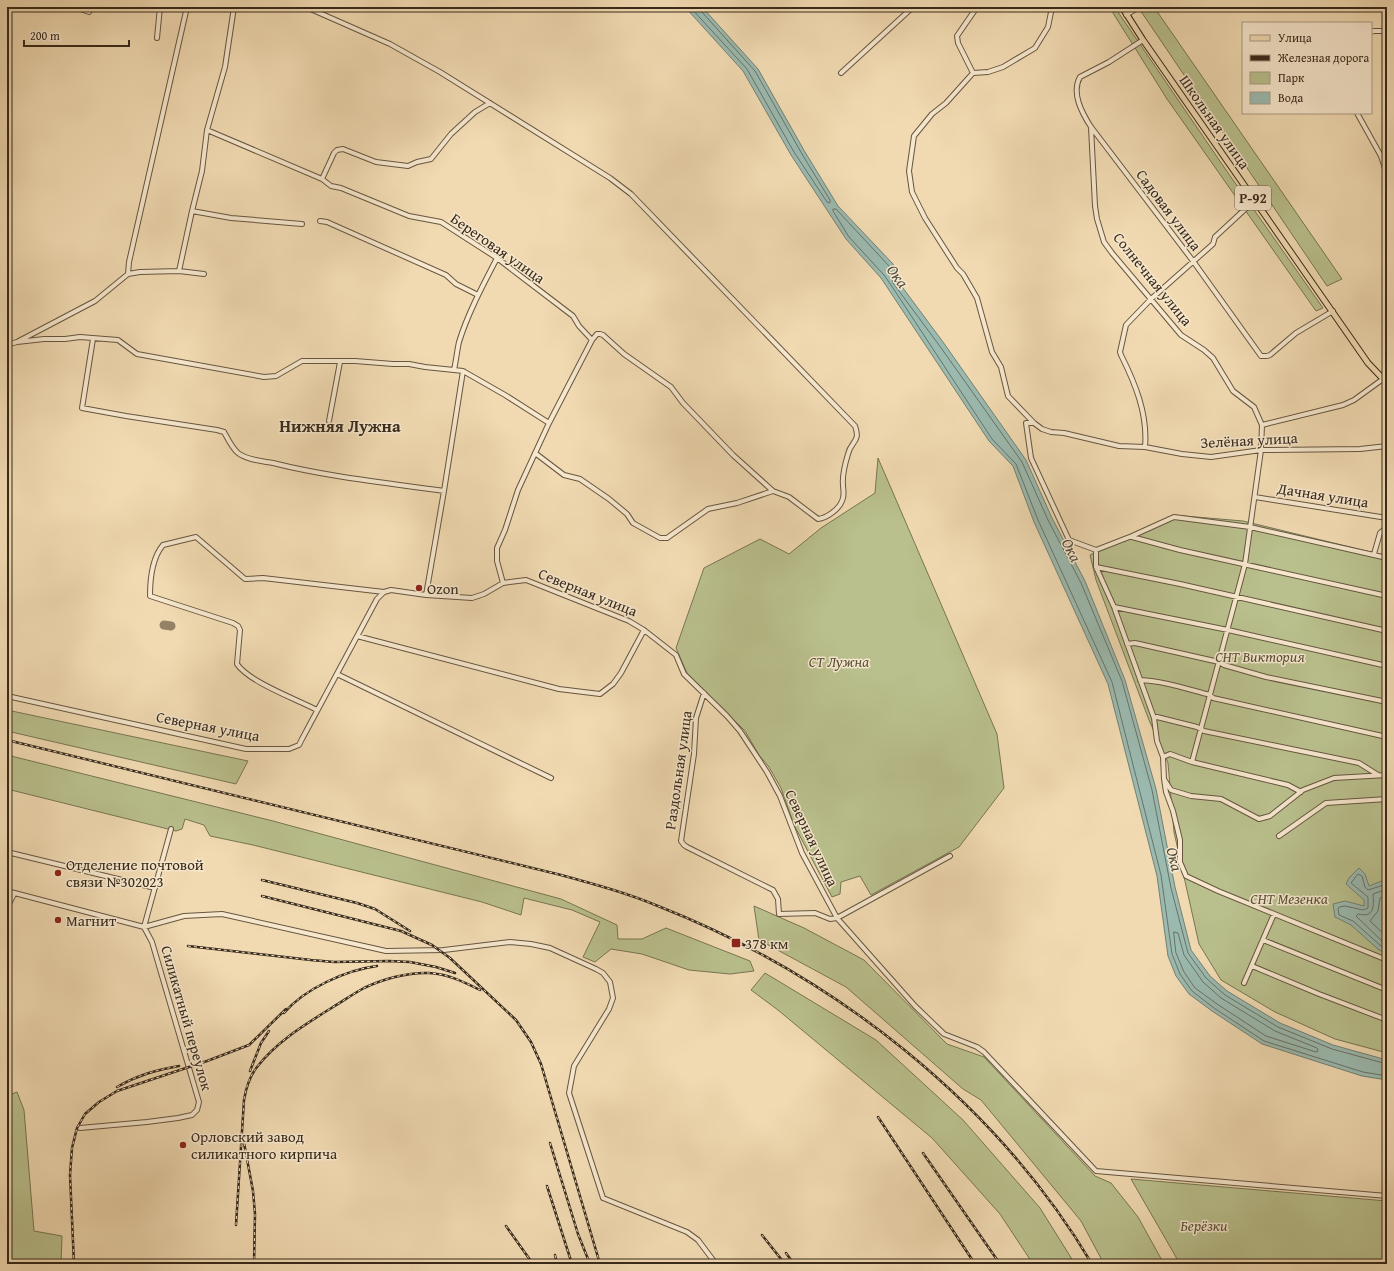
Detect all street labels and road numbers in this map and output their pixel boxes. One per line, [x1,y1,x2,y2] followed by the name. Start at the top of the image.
[1175,71,1256,174] street label: Школьная улица
[1131,165,1207,256] street label: Садовая улица
[1235,186,1271,210] road number: Р-92
[447,208,550,289] street label: Береговая улица
[1109,228,1198,331] street label: Солнечная улица
[1200,427,1299,453] street label: Зелёная улица
[1275,477,1371,513] street label: Дачная улица
[535,563,641,622] street label: Северная улица
[155,706,262,746] street label: Северная улица
[659,708,697,831] street label: Раздольная улица
[780,786,844,891] street label: Северная улица
[156,943,218,1093] street label: Силикатный переулок

